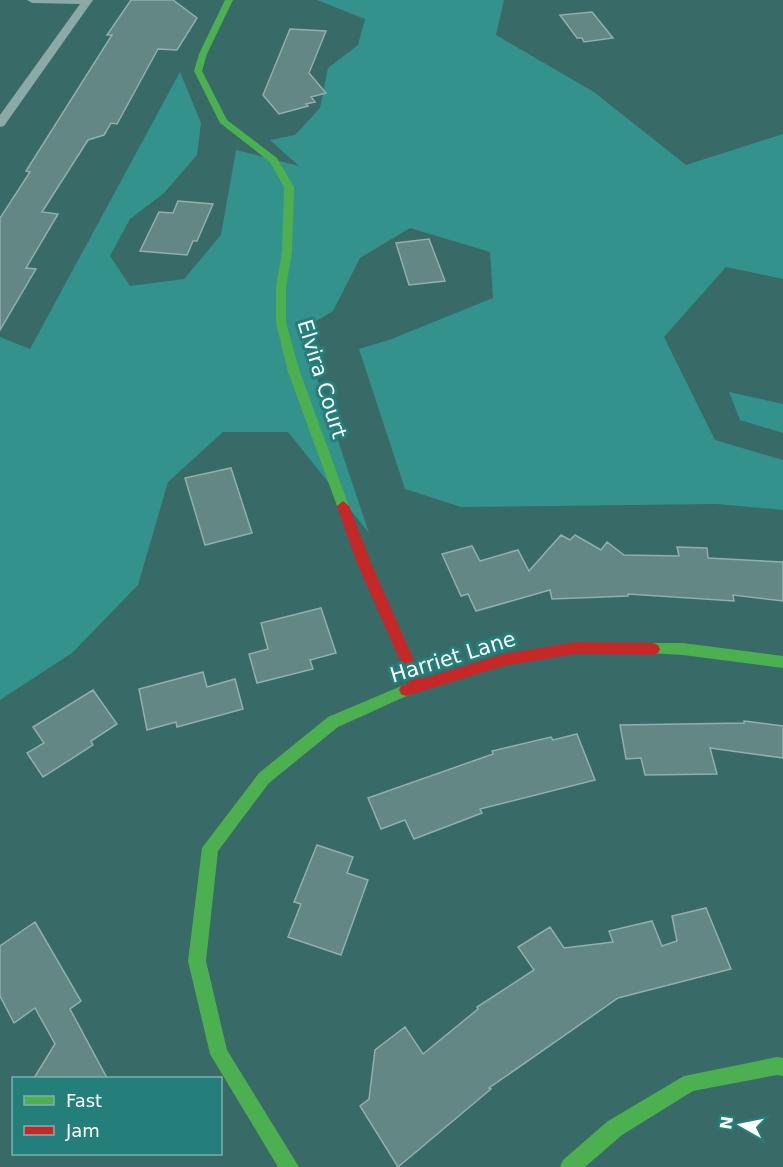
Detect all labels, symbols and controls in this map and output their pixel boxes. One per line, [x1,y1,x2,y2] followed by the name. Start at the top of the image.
[293,317,351,441] street label: Elvira Court
[387,627,519,687] street label: Harriet Lane
[12,1077,222,1155] legend
[66,1090,102,1111] text: Fast
[711,1095,771,1155] north arrow
[716,1115,737,1131] text: N
[65,1120,100,1141] text: Jam

